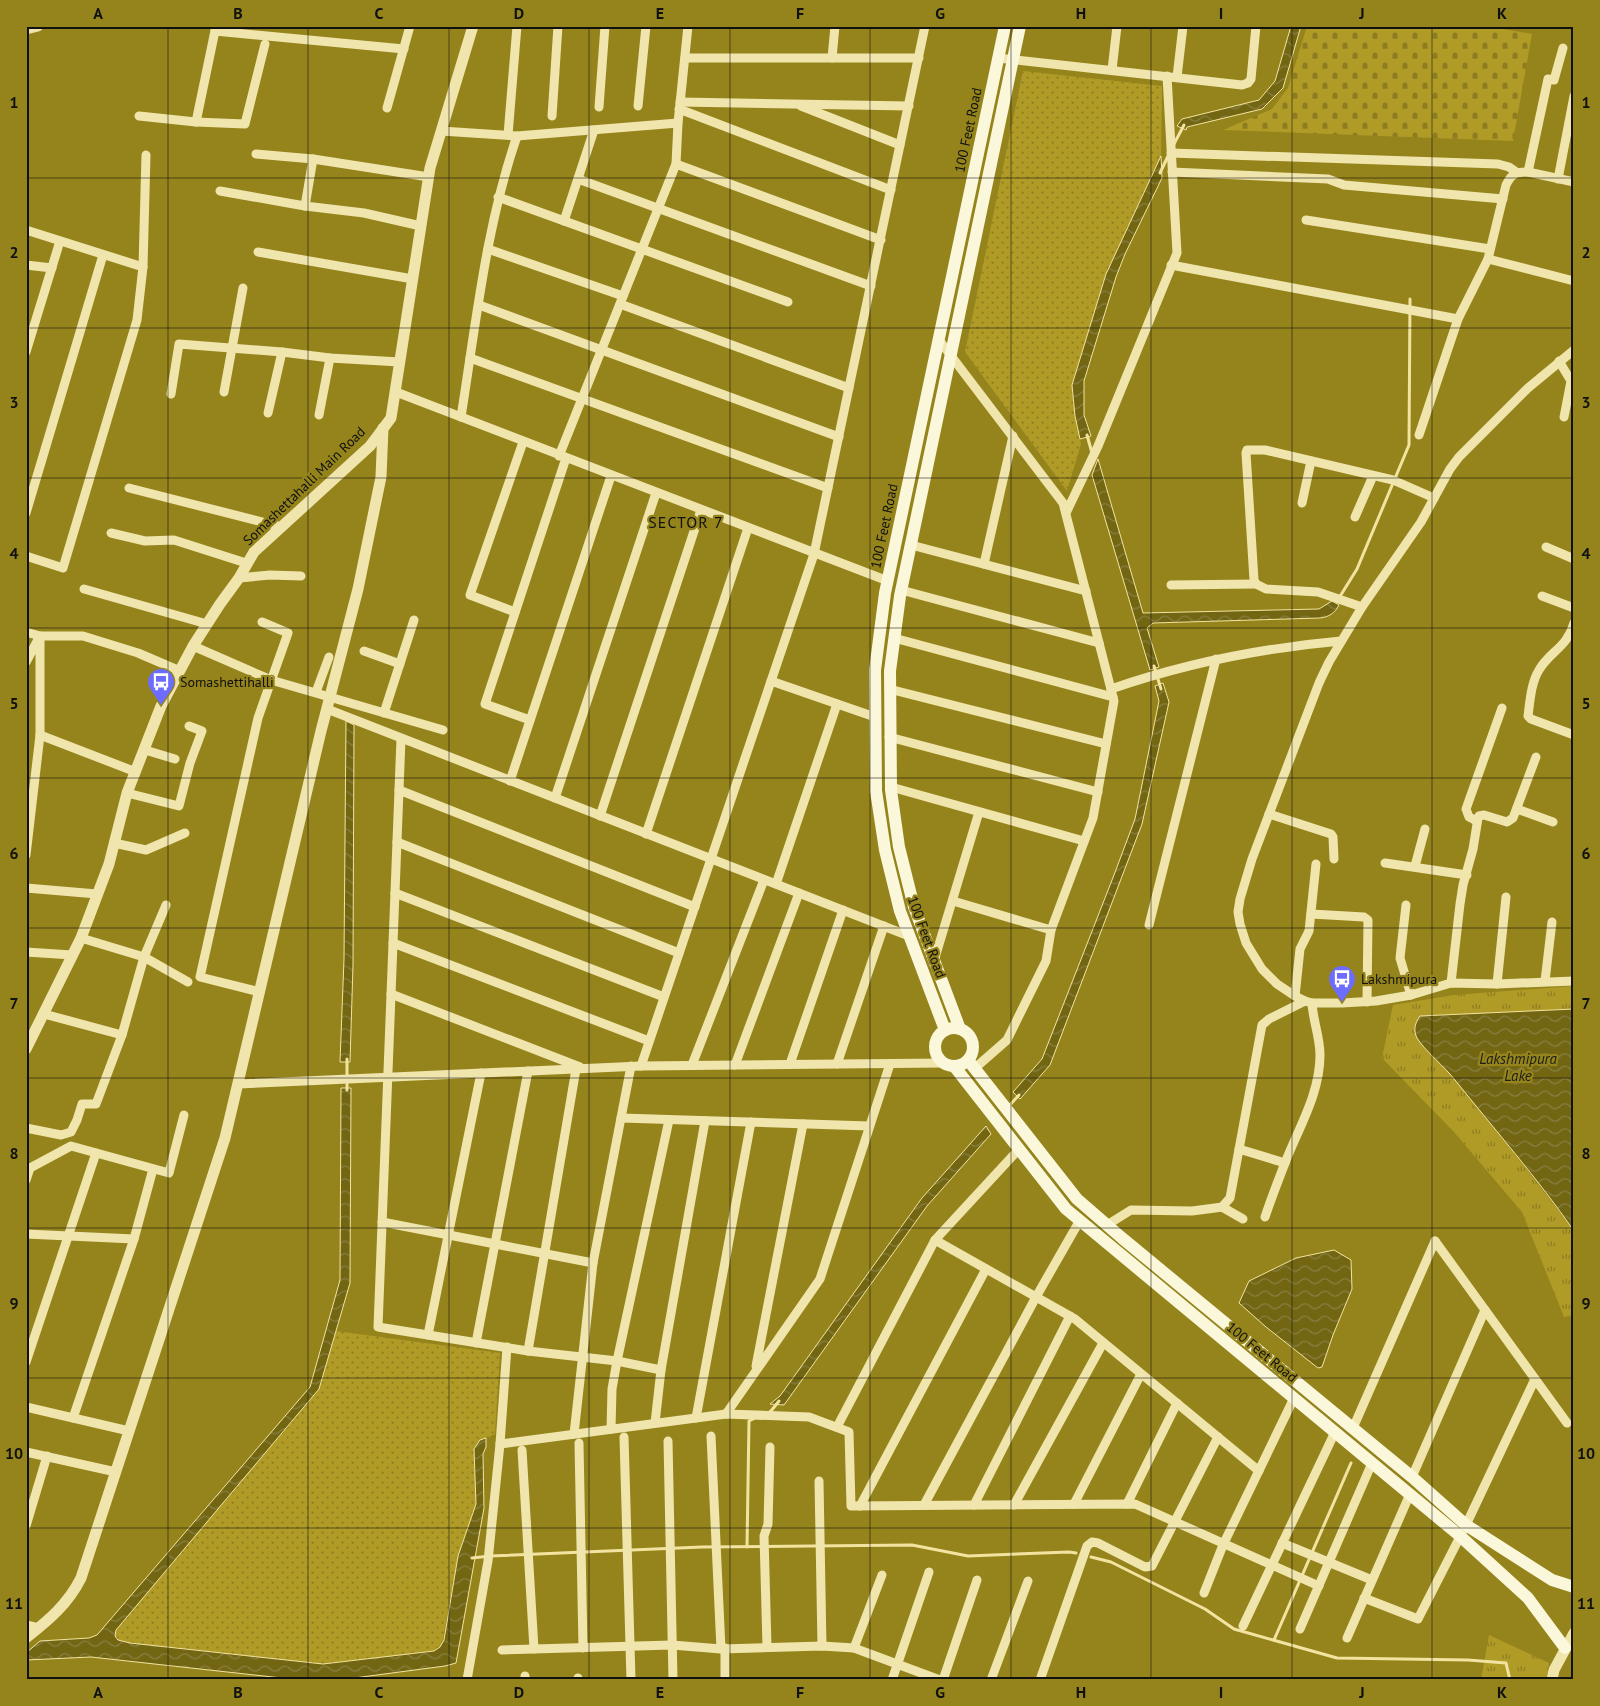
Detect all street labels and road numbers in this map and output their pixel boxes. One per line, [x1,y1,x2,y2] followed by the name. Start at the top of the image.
[950,86,986,174] street label: 100 Feet Road
[239,423,369,549] street label: Somashettahalli Main Road
[866,482,902,570] street label: 100 Feet Road
[904,893,950,981] street label: 100 Feet Road
[1223,1318,1301,1386] street label: 100 Feet Road

